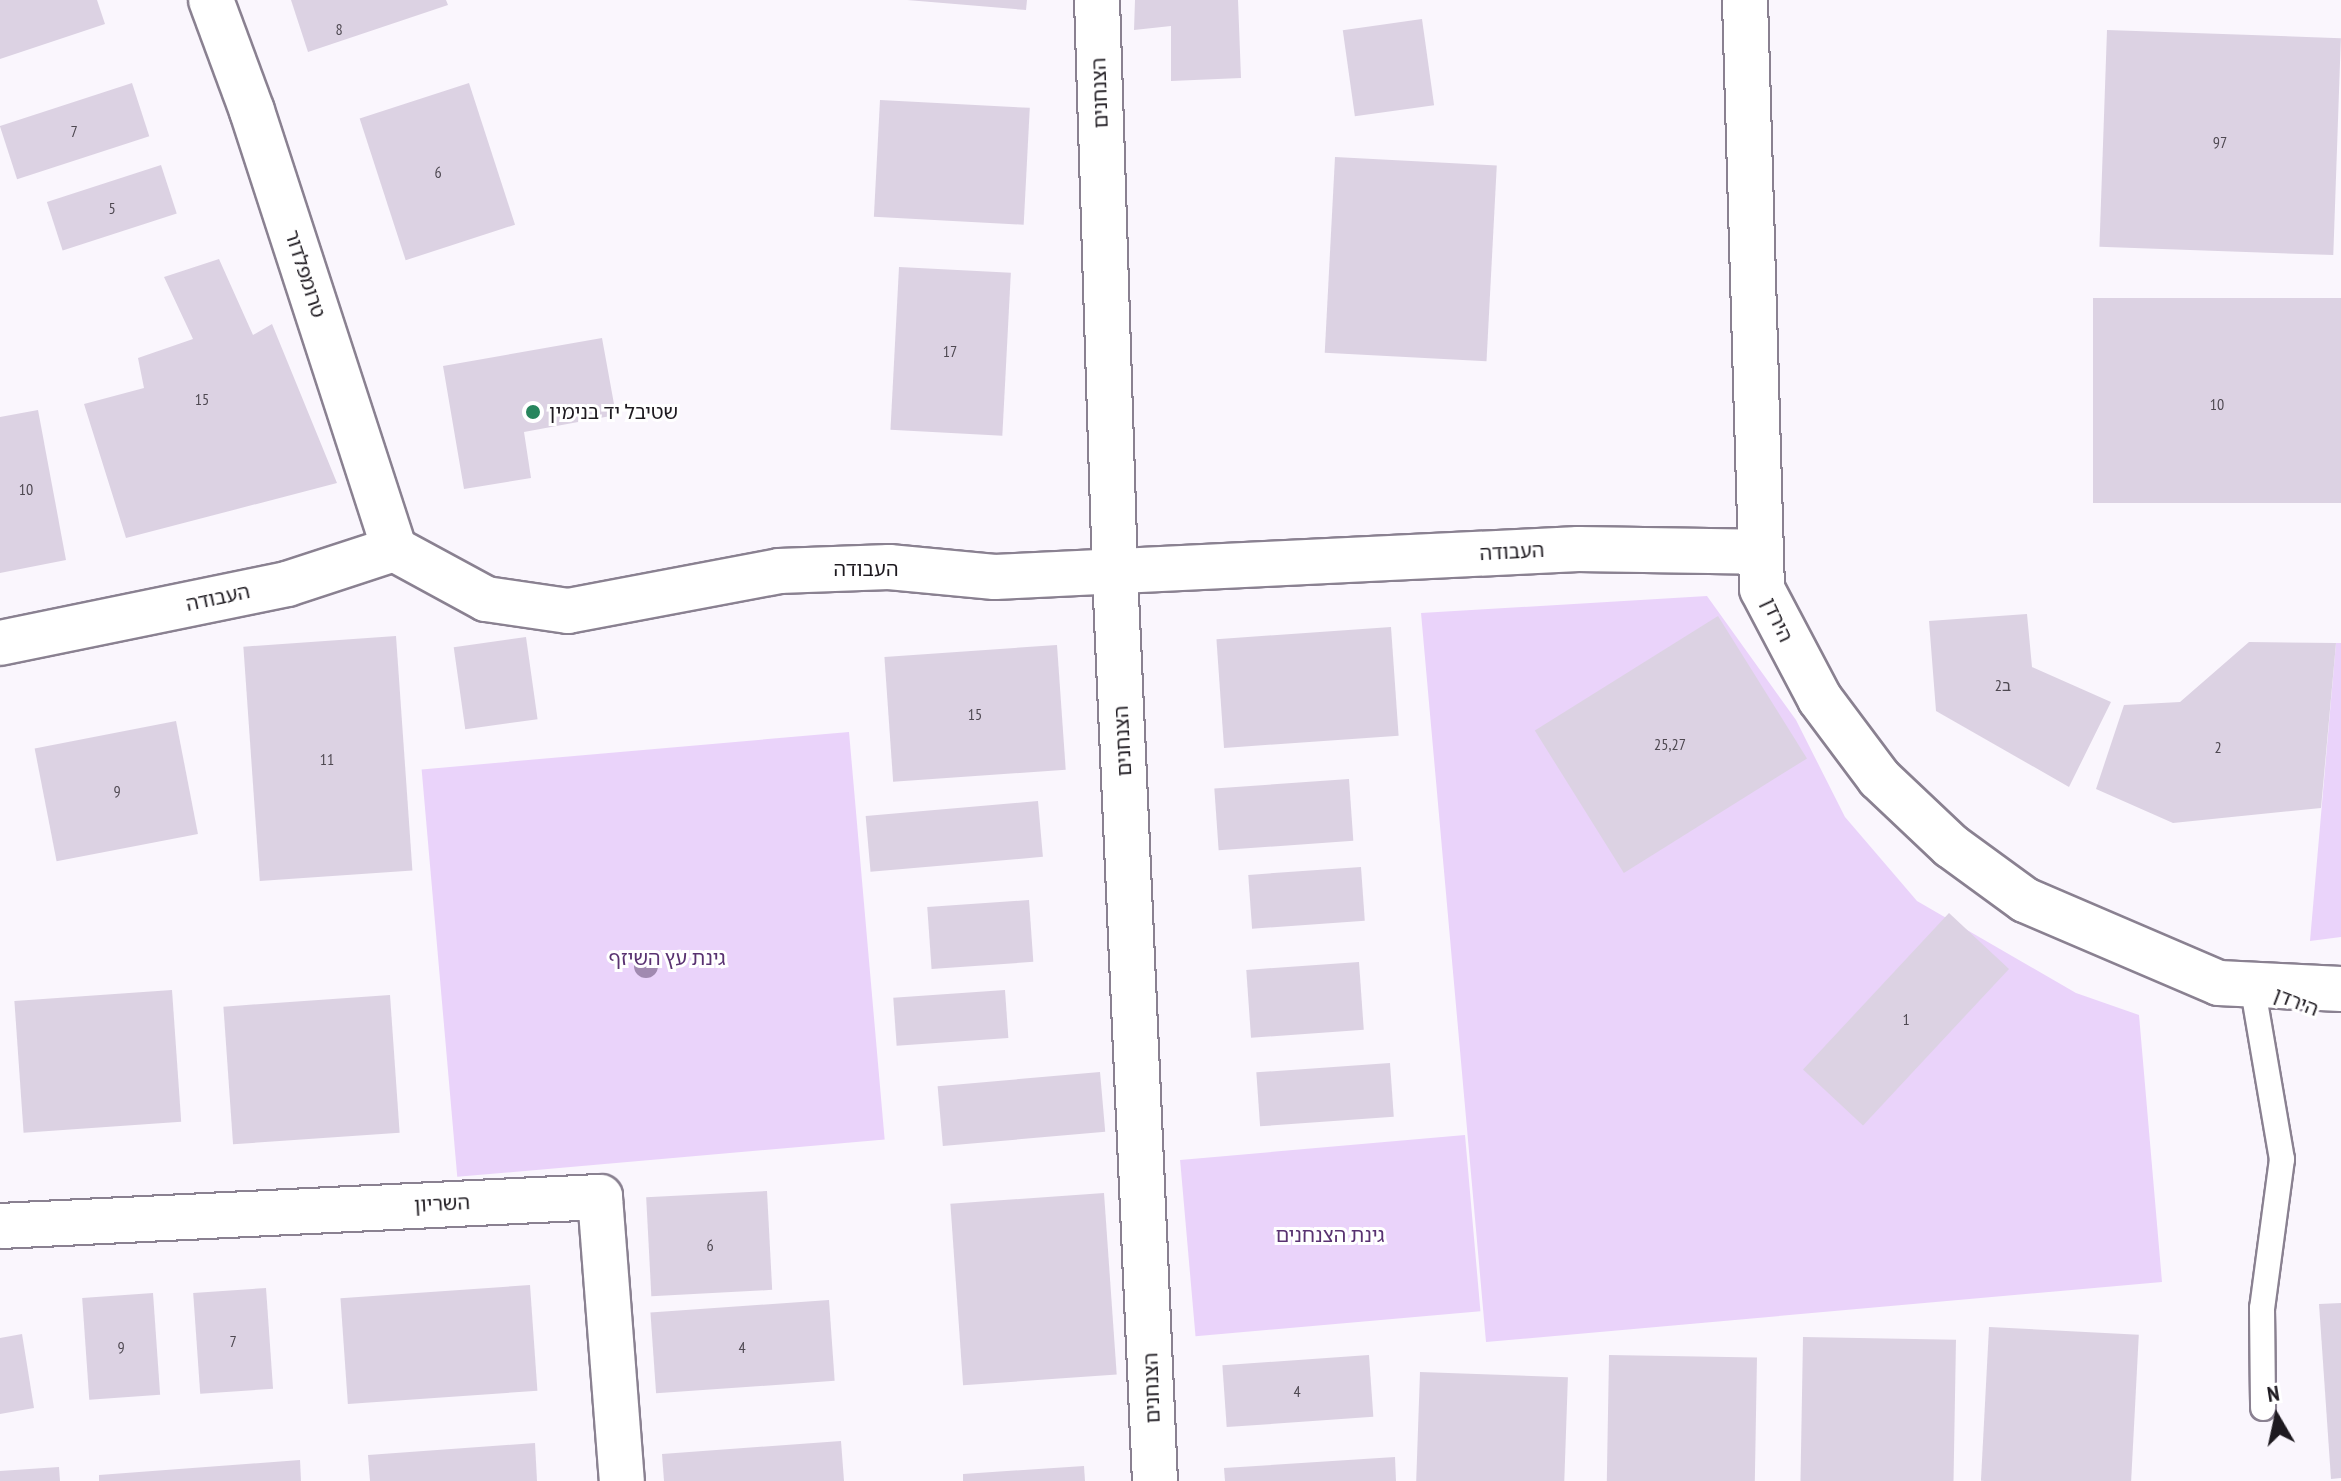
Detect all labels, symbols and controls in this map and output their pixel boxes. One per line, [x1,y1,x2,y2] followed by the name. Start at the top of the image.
[335,19,343,39] house number: 8
[1087,57,1113,129] street label: הצנחנים
[70,121,78,141] house number: 7
[2213,132,2227,152] house number: 97
[434,162,442,182] house number: 6
[108,198,116,218] house number: 5
[280,227,330,321] street label: טרומפלדור
[943,341,957,361] house number: 17
[195,389,209,409] house number: 15
[2210,394,2224,414] house number: 10
[549,400,678,424] place label: שטיבל יד בנימין
[524,403,542,421] marker: שטיבל יד בנימין
[19,479,33,499] house number: 10
[1479,538,1545,566] street label: העבודה
[834,557,898,581] street label: העבודה
[184,580,252,616] street label: העבודה
[1756,594,1798,646] street label: הירדן
[1995,675,2011,695] house number: 2ב
[968,704,982,724] house number: 15
[1109,705,1137,777] street label: הצנחנים
[1654,734,1686,754] house number: 25,27
[2214,737,2222,757] house number: 2
[320,749,334,769] house number: 11
[113,781,121,801] house number: 9
[609,946,725,970] park label: גינת עץ השיזף
[2270,983,2322,1021] street label: הירדן
[1902,1009,1910,1029] house number: 1
[413,1191,471,1217] street label: השריון
[1275,1223,1385,1247] park label: גינת הצנחנים
[706,1235,714,1255] house number: 6
[229,1331,237,1351] house number: 7
[117,1337,125,1357] house number: 9
[738,1337,746,1357] house number: 4
[1139,1352,1165,1424] street label: הצנחנים
[2237,1377,2317,1457] north arrow
[2265,1379,2281,1408] text: N
[1293,1381,1301,1401] house number: 4

